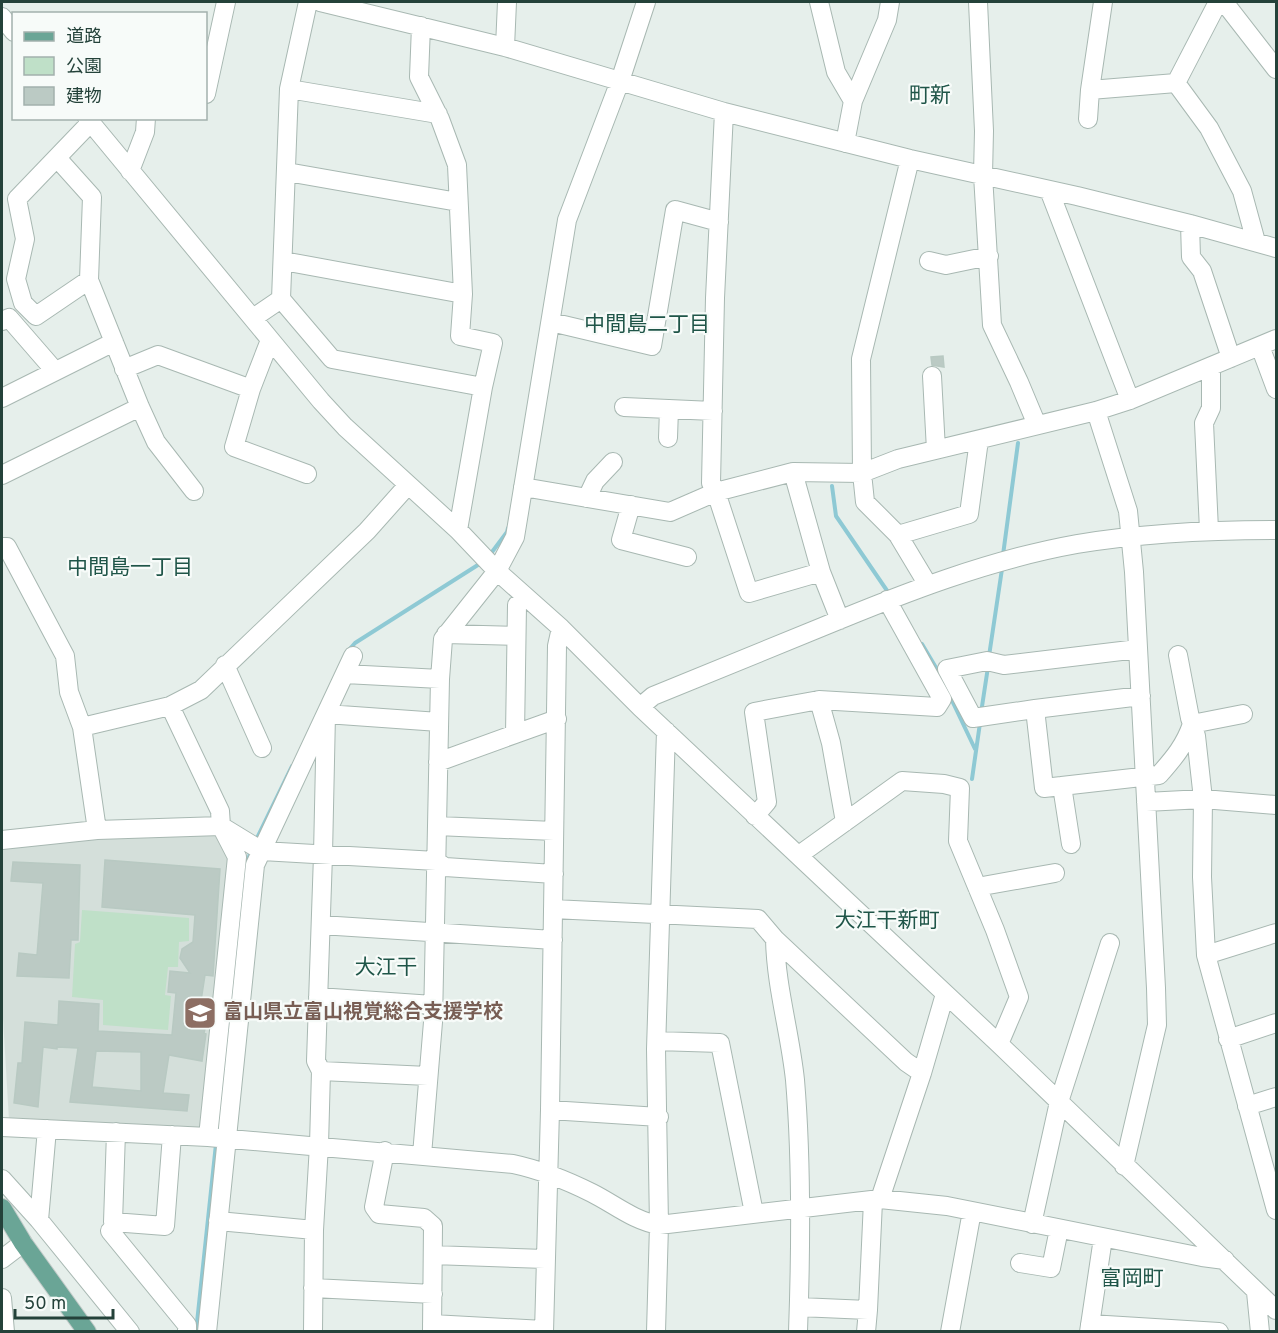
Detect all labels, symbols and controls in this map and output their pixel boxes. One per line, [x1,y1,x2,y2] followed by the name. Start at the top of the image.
[12,12,207,120] legend
[66,26,102,49] text: 道路
[66,56,102,79] text: 公園
[909,83,951,110] district label: 町新
[66,86,102,109] text: 建物
[584,312,710,339] district label: 中間島二丁目
[67,555,193,582] district label: 中間島一丁目
[835,908,940,935] district label: 大江干新町
[355,955,418,982] district label: 大江干
[182,995,218,1031] school or university icon: 富山県立富山視覚総合支援学校
[223,1000,503,1026] place label: 富山県立富山視覚総合支援学校
[1101,1266,1164,1293] district label: 富岡町
[15,1282,112,1320] scale bar
[24,1293,66,1316] text: 50 m

